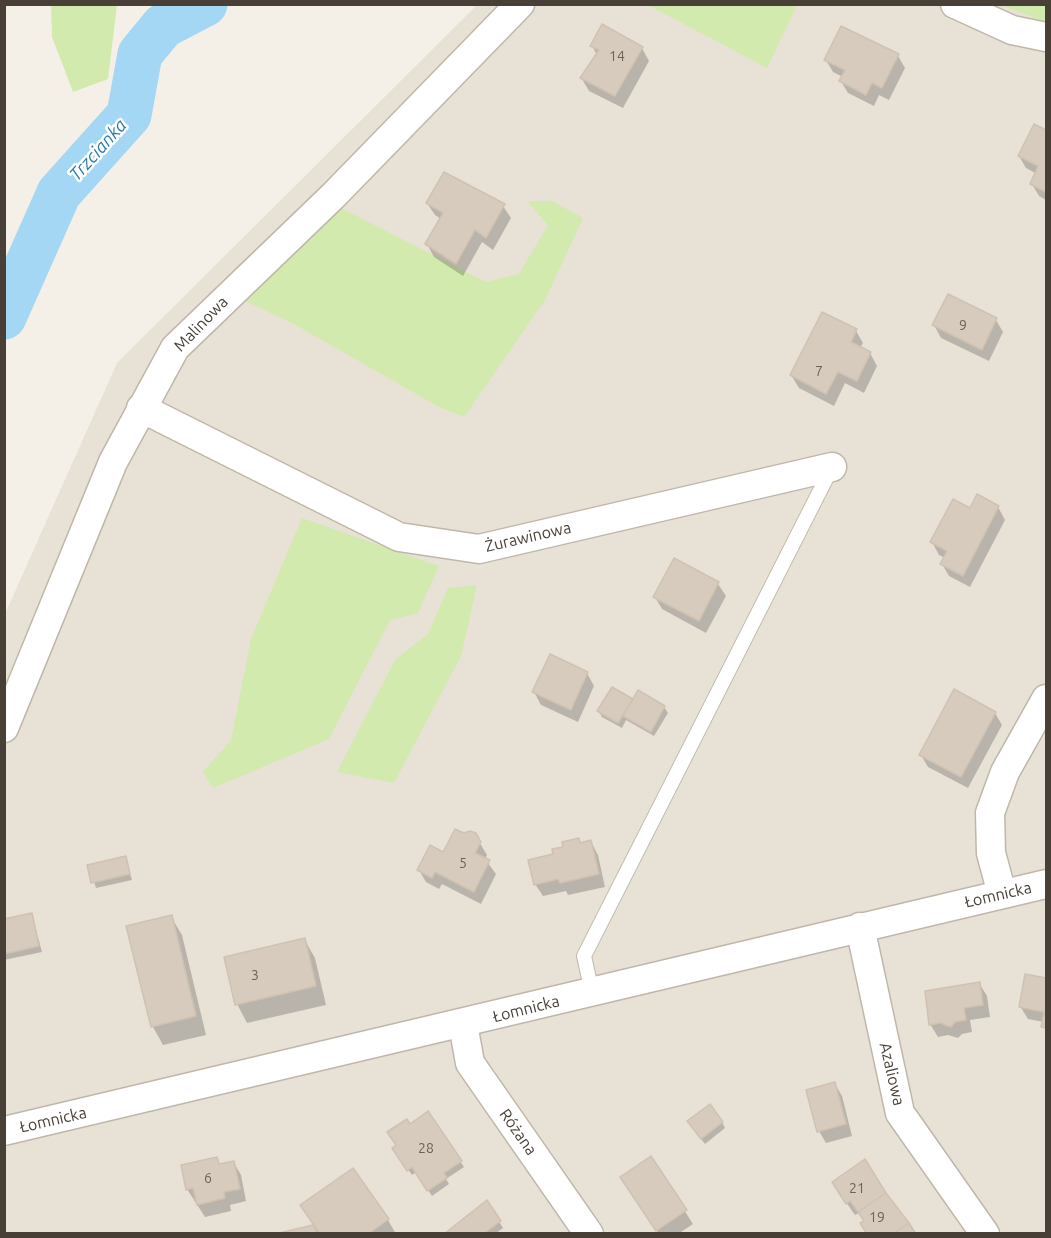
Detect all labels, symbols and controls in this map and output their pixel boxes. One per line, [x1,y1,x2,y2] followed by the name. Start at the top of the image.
[609,48,625,64] house number: 14
[65,115,131,185] water label: Trzcianka
[170,292,232,356] street label: Malinowa
[959,317,967,333] house number: 9
[815,363,823,379] house number: 7
[483,518,573,556] street label: Żurawinowa
[459,855,467,871] house number: 5
[963,878,1033,912] street label: Łomnicka
[251,967,259,983] house number: 3
[491,991,561,1027] street label: Łomnicka
[875,1041,909,1107] street label: Azaliowa
[18,1103,88,1137] street label: Łomnicka
[495,1105,541,1159] street label: Różana
[418,1140,434,1156] house number: 28
[204,1170,212,1186] house number: 6
[849,1180,865,1196] house number: 21
[869,1209,885,1225] house number: 19

